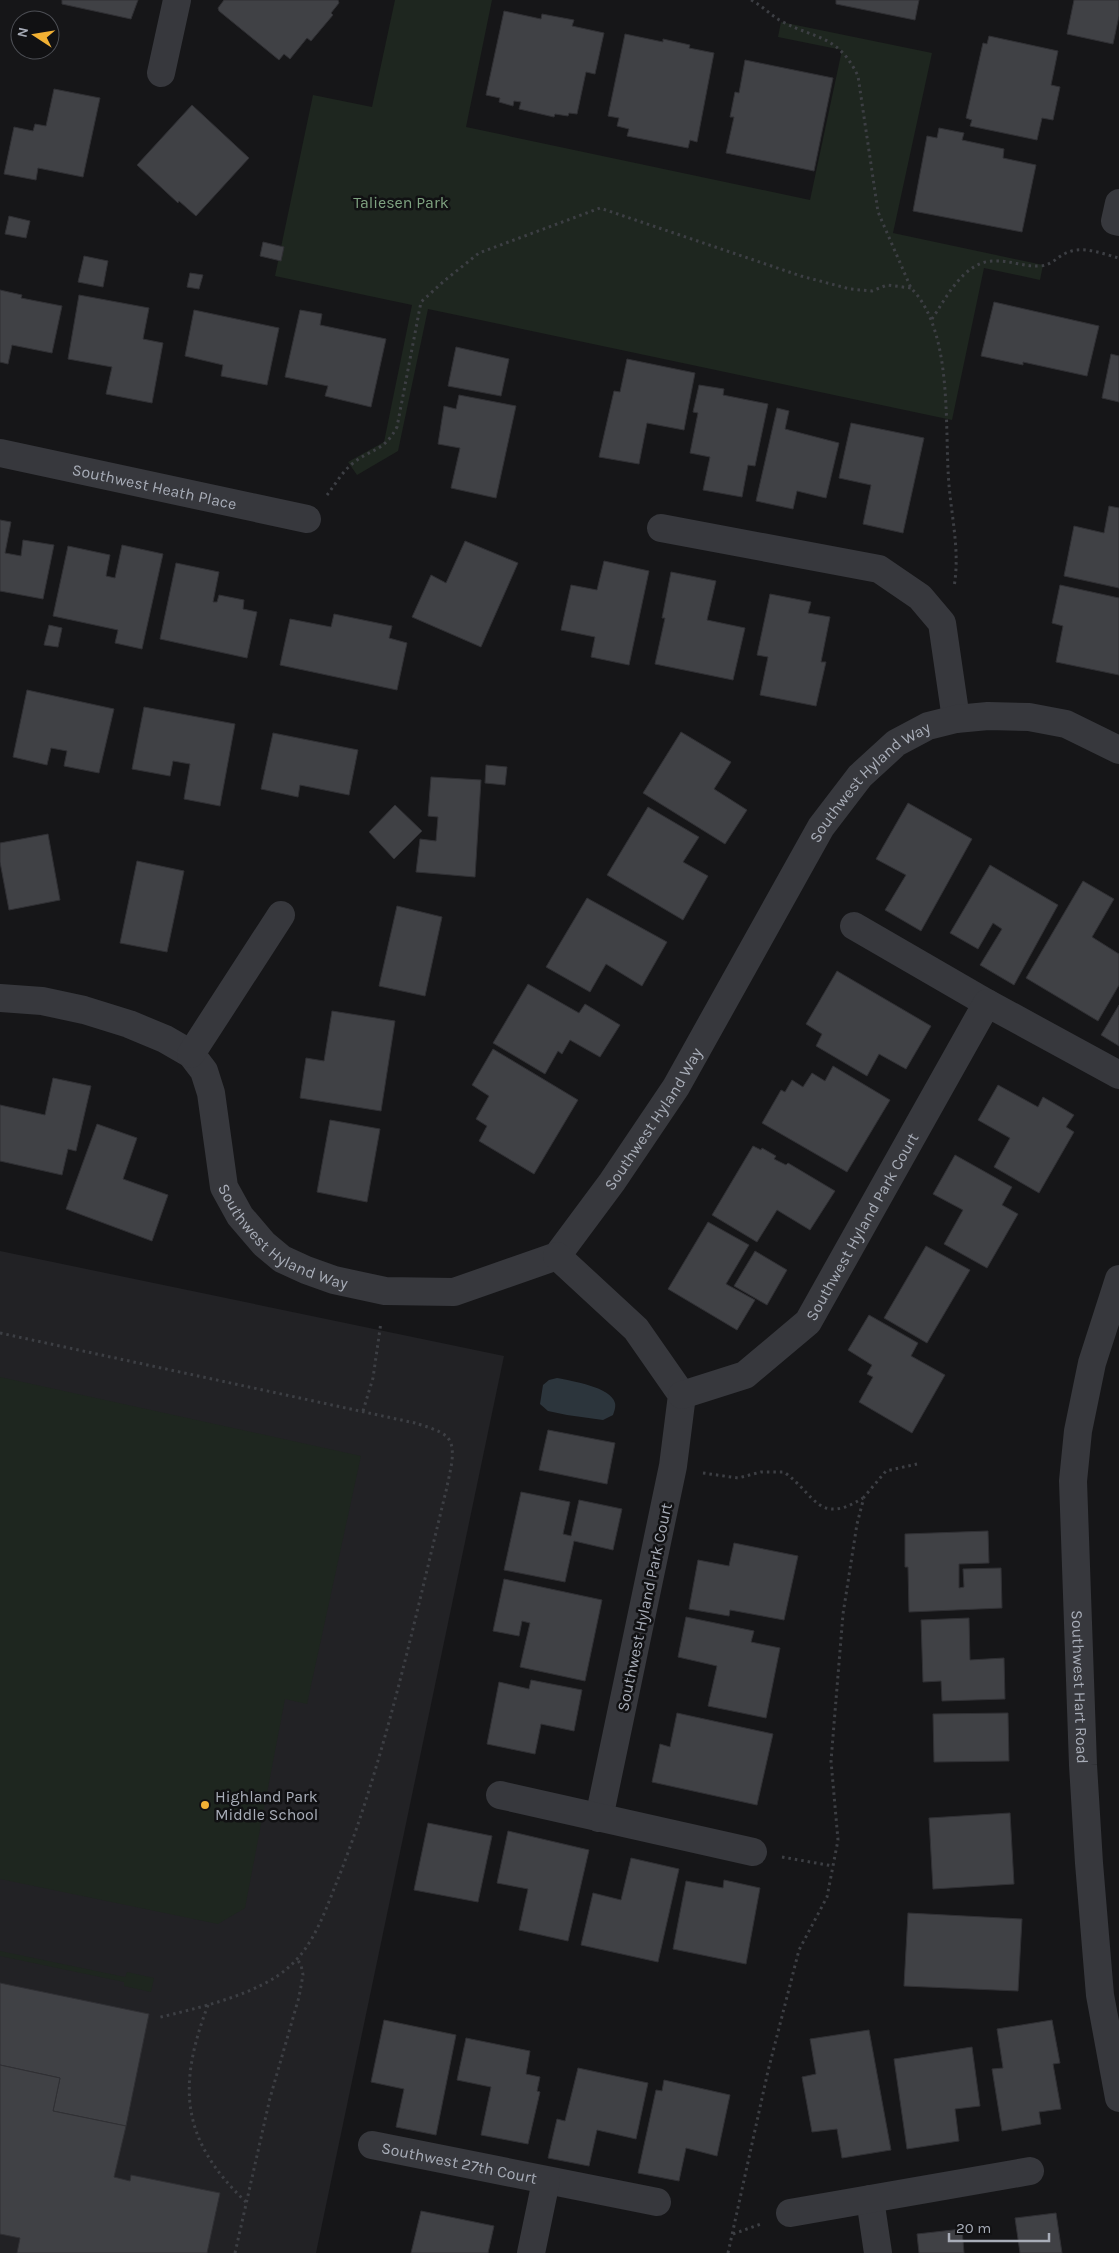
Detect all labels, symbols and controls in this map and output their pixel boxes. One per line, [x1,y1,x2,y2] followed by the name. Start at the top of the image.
[10,10,60,60] north arrow
[13,26,32,39] text: N
[353,193,449,212] park label: Taliesen Park
[70,460,238,514] street label: Southwest Heath Place
[805,717,934,846] street label: Southwest Hyland Way
[600,1044,706,1194] street label: Southwest Hyland Way
[802,1129,922,1324] street label: Southwest Hyland Park Court
[214,1180,350,1293] street label: Southwest Hyland Way
[613,1501,676,1713] street label: Southwest Hyland Park Court
[1068,1610,1092,1764] street label: Southwest Hart Road
[215,1787,318,1824] place label: Highland Park Middle School
[199,1799,211,1811] marker: Highland Park Middle School
[380,2138,539,2188] street label: Southwest 27th Court
[949,2210,1049,2242] scale bar
[956,2219,991,2237] text: 20 m

